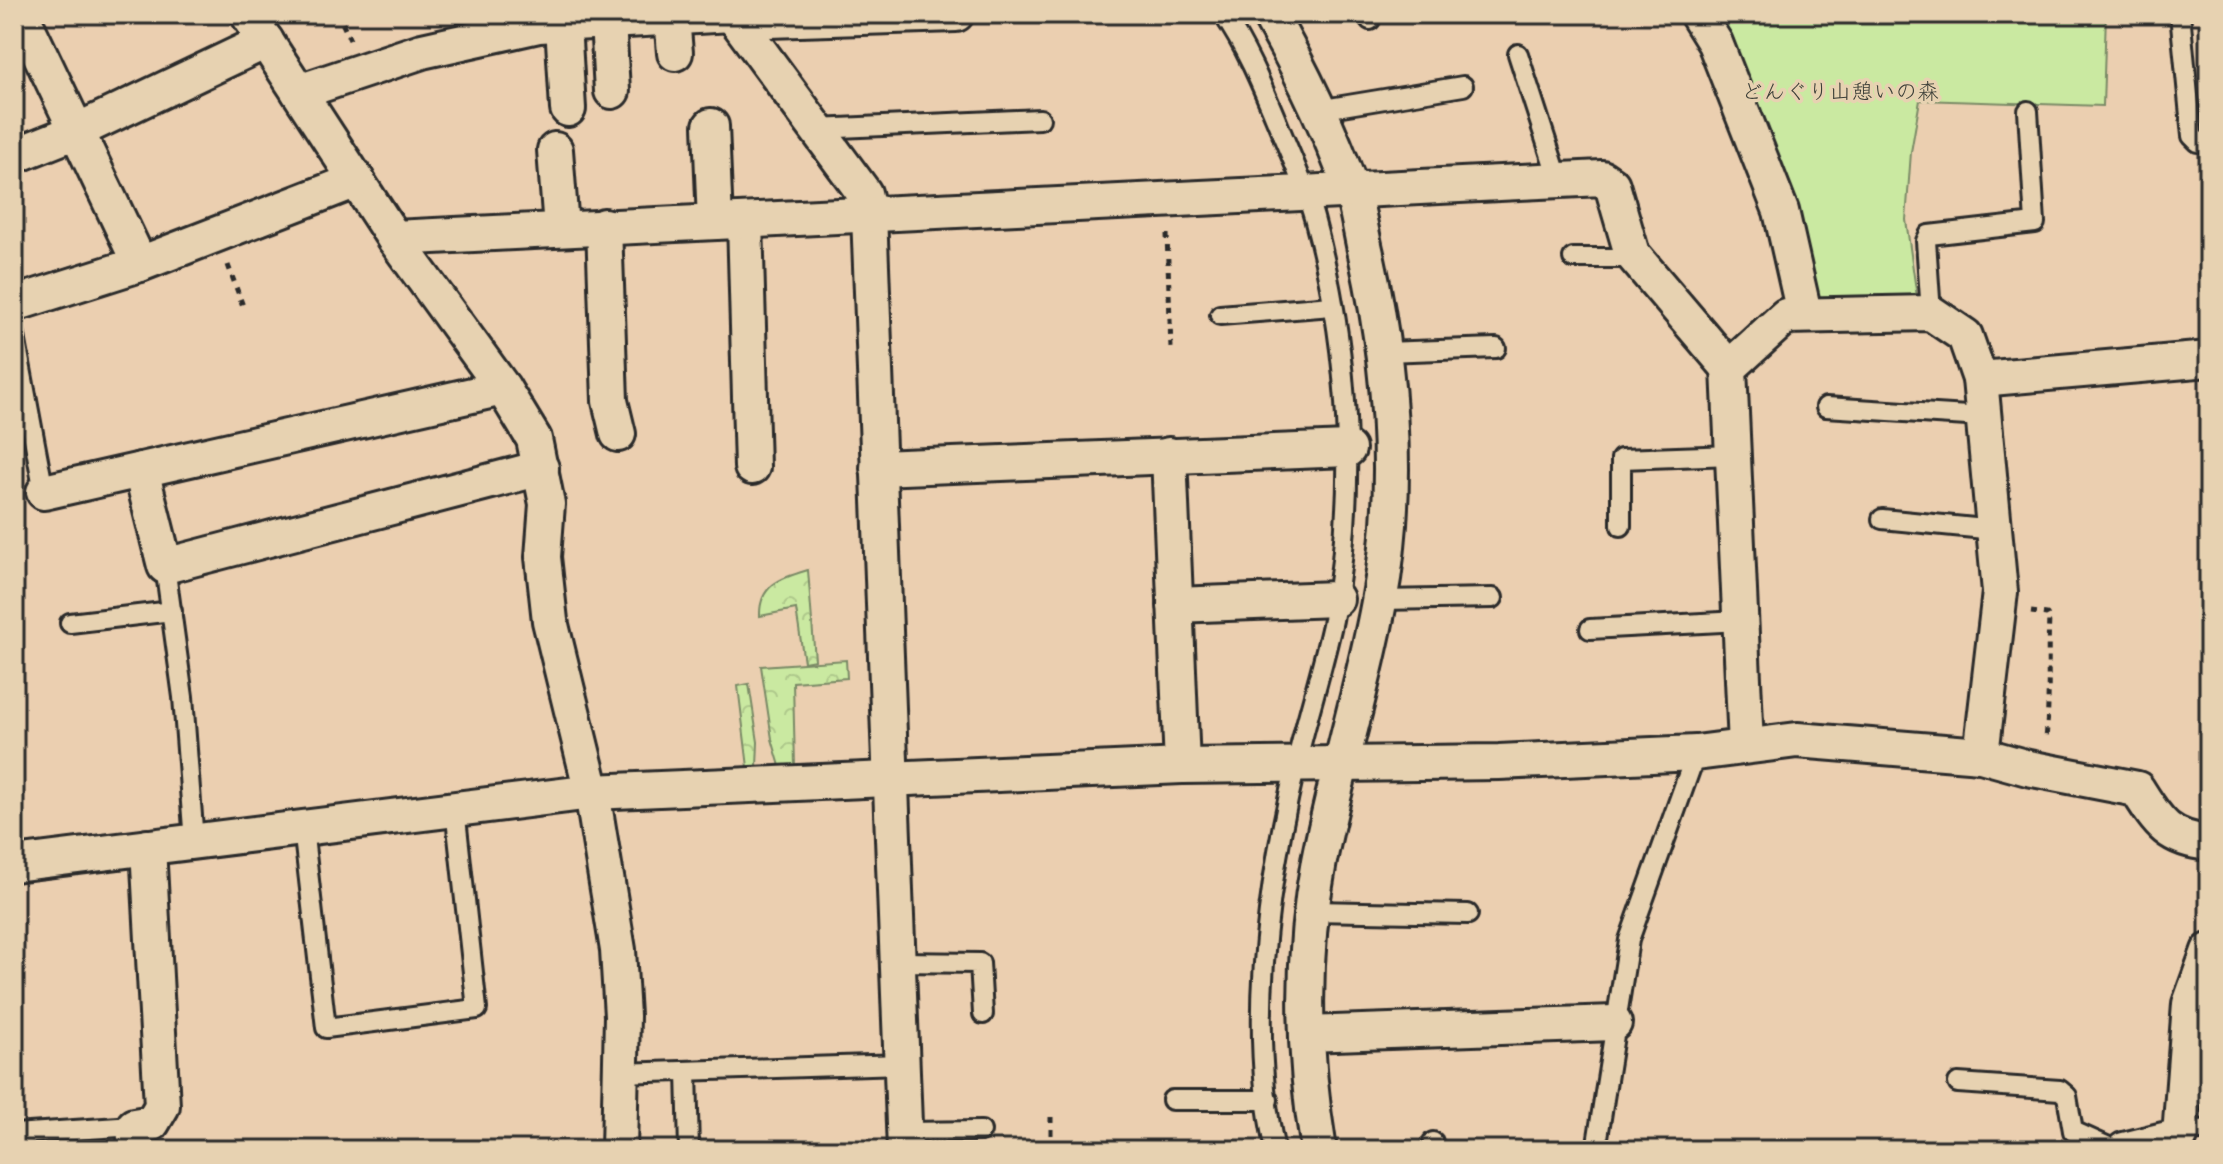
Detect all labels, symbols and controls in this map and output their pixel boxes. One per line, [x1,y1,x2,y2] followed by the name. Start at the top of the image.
[1741,81,1939,108] park label: どんぐり山憩いの森

